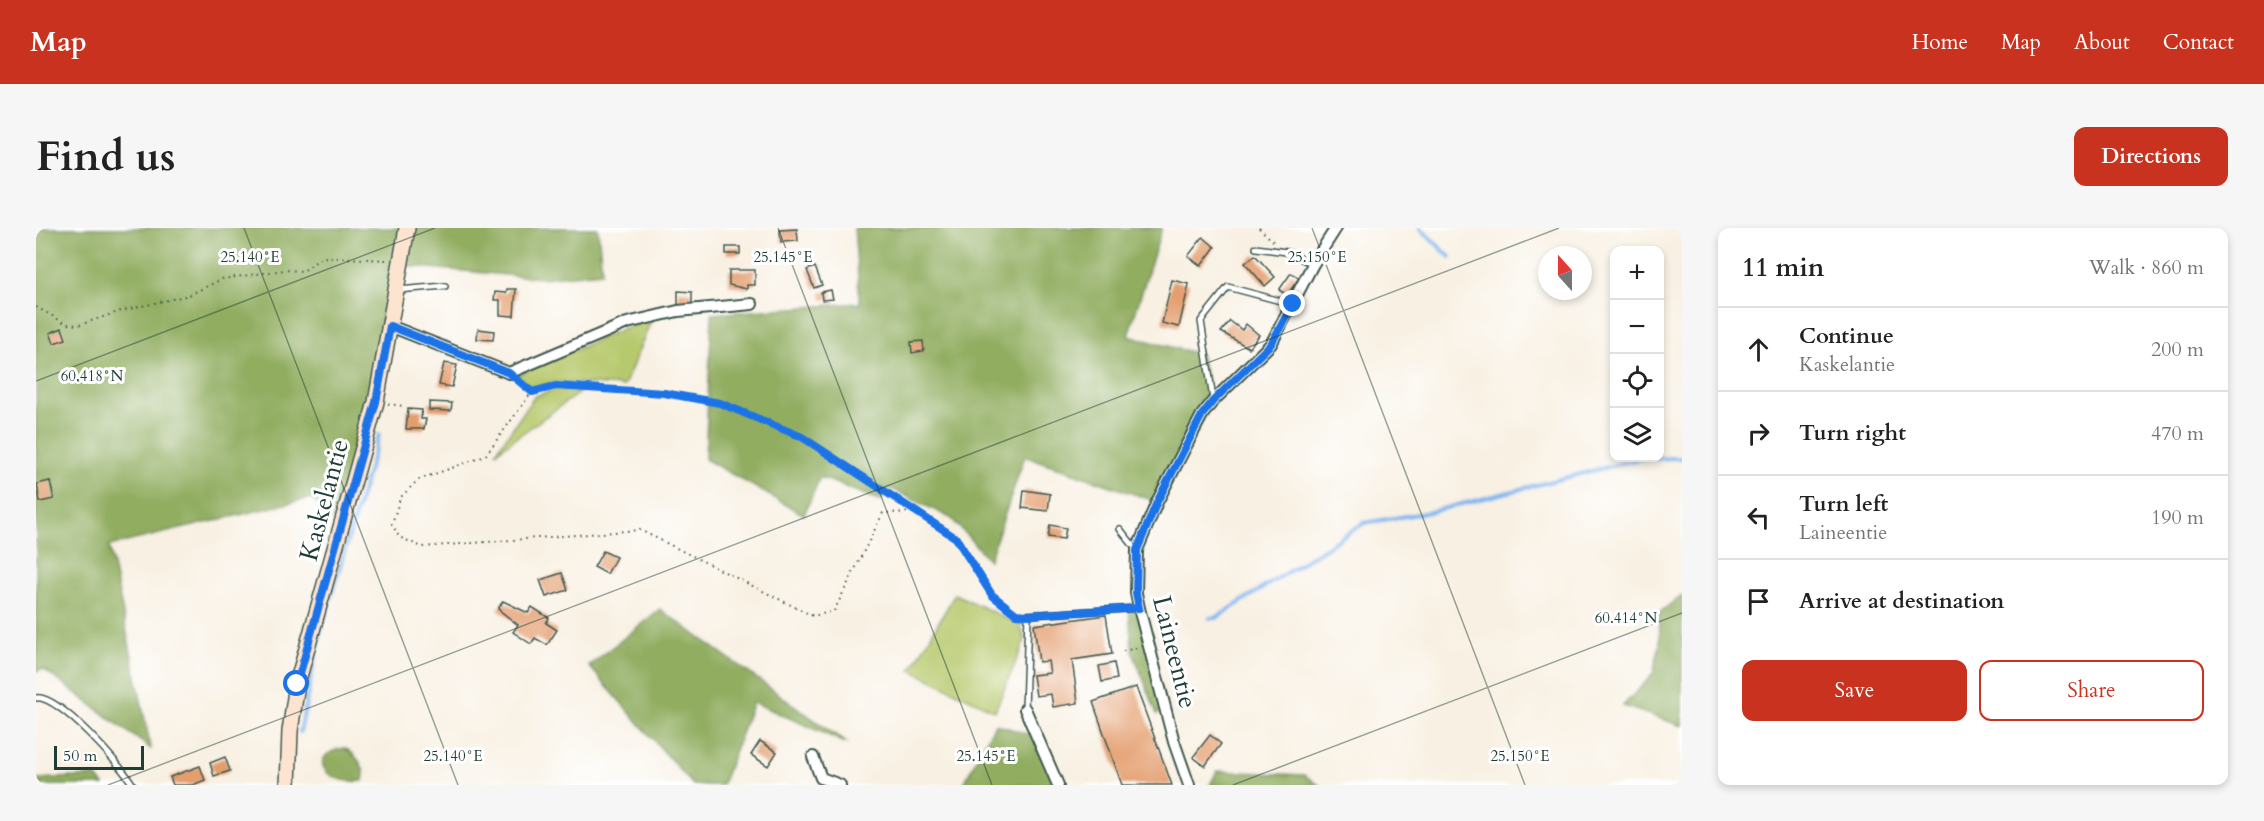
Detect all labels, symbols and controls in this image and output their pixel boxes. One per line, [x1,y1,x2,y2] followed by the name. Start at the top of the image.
[30,23,87,61] text: Map
[1912,28,1968,57] text: Home
[2001,28,2041,57] text: Map
[2074,28,2130,57] text: About
[2163,28,2234,57] text: Contact
[2074,127,2228,186] button: Directions
[36,128,176,185] text: Find us
[1538,246,1592,300] north arrow
[1610,246,1664,462] map controls
[1610,246,1664,300] button: +
[220,247,280,267] text: 25.140°E
[753,247,813,267] text: 25.145°E
[1287,247,1347,267] text: 25.150°E
[1742,250,1825,285] text: 11 min
[2089,254,2204,281] text: Walk · 860 m
[1279,290,1305,316] route end
[1610,300,1664,354] button: −
[1799,321,1894,351] text: Continue
[1742,333,1775,366] icon: ahead
[2151,336,2204,363] text: 200 m
[1799,351,1895,378] text: Kaskelantie
[1610,354,1664,408] button: locate
[61,366,124,386] text: 60.418°N
[1610,408,1664,462] button: layers
[1742,417,1775,450] icon: right
[1799,418,1906,448] text: Turn right
[2151,420,2204,447] text: 470 m
[291,435,357,565] street label: Kaskelantie
[1799,489,1888,519] text: Turn left
[1742,501,1775,534] icon: left
[2151,504,2204,531] text: 190 m
[1799,519,1887,546] text: Laineentie
[1742,585,1775,618] icon: arrive
[1799,586,2004,616] text: Arrive at destination
[1144,592,1206,712] street label: Laineentie
[1595,608,1658,628] text: 60.414°N
[1742,660,1967,721] button: Save
[1979,660,2204,721] button: Share
[283,670,309,696] route start
[54,743,144,770] scale bar
[63,745,97,767] text: 50 m
[423,746,483,766] text: 25.140°E
[956,746,1016,766] text: 25.145°E
[1490,746,1550,766] text: 25.150°E

